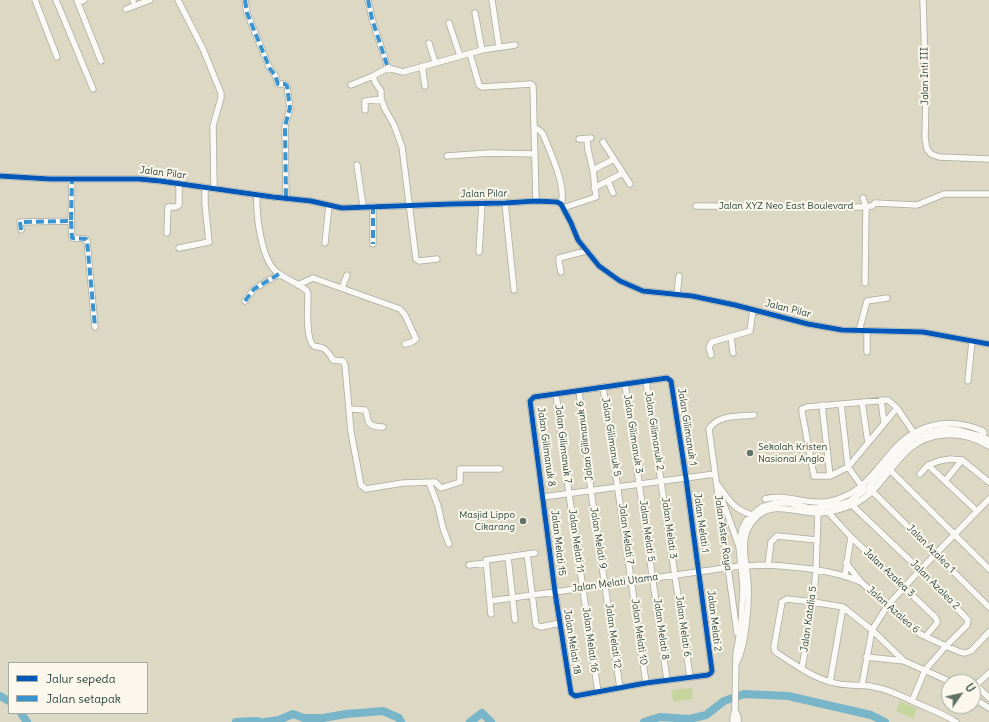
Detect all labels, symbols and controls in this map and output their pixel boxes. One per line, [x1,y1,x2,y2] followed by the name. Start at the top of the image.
[918,47,932,105] street label: Jalan Inti III
[139,164,187,182] street label: Jalan Pilar
[460,188,508,200] street label: Jalan Pilar
[719,200,853,212] street label: Jalan XYZ Neo East Boulevard
[764,297,812,321] street label: Jalan Pilar
[675,387,699,467] street label: Jalan Gilimanuk 1
[642,391,666,471] street label: Jalan Gilimanuk 2
[621,394,645,474] street label: Jalan Gilimanuk 3
[599,396,623,478] street label: Jalan Gilimanuk 5
[574,400,596,482] street label: Jalan Gilimanuk 6
[552,404,574,484] street label: Jalan Gilimanuk 7
[534,406,558,488] street label: Jalan Gilimanuk 8
[758,441,827,464] place label: Sekolah Kristen Nasional Anglo
[745,448,755,458] marker: Sekolah Kristen Nasional Anglo
[691,492,711,554] street label: Jalan Melati 1
[712,494,734,572] street label: Jalan Aster Raya
[659,496,679,560] street label: Jalan Melati 3
[637,499,657,563] street label: Jalan Melati 5
[616,503,636,565] street label: Jalan Melati 7
[587,506,609,570] street label: Jalan Melati 9
[566,508,586,574] street label: Jalan Melati 11
[459,509,515,532] place label: Masjid Lippo Cikarang
[548,510,568,576] street label: Jalan Melati 15
[518,516,528,526] marker: Masjid Lippo Cikarang
[904,522,958,576] street label: Jalan Azalea 1
[861,546,917,600] street label: Jalan Azalea 3
[908,558,962,612] street label: Jalan Azalea 2
[571,571,659,595] street label: Jalan Melati Utama
[864,584,922,636] street label: Jalan Azalea 6
[798,585,820,653] street label: Jalan Katalia 5
[704,590,724,652] street label: Jalan Melati 2
[673,594,693,658] street label: Jalan Melati 6
[651,597,671,661] street label: Jalan Melati 8
[628,598,650,666] street label: Jalan Melati 10
[602,603,624,669] street label: Jalan Melati 12
[579,606,601,674] street label: Jalan Melati 16
[561,608,583,676] street label: Jalan Melati 18
[8,662,148,714] legend
[46,671,116,686] text: Jalur sepeda
[941,674,981,714] north arrow
[962,681,978,695] text: U
[46,691,121,706] text: Jalan setapak

